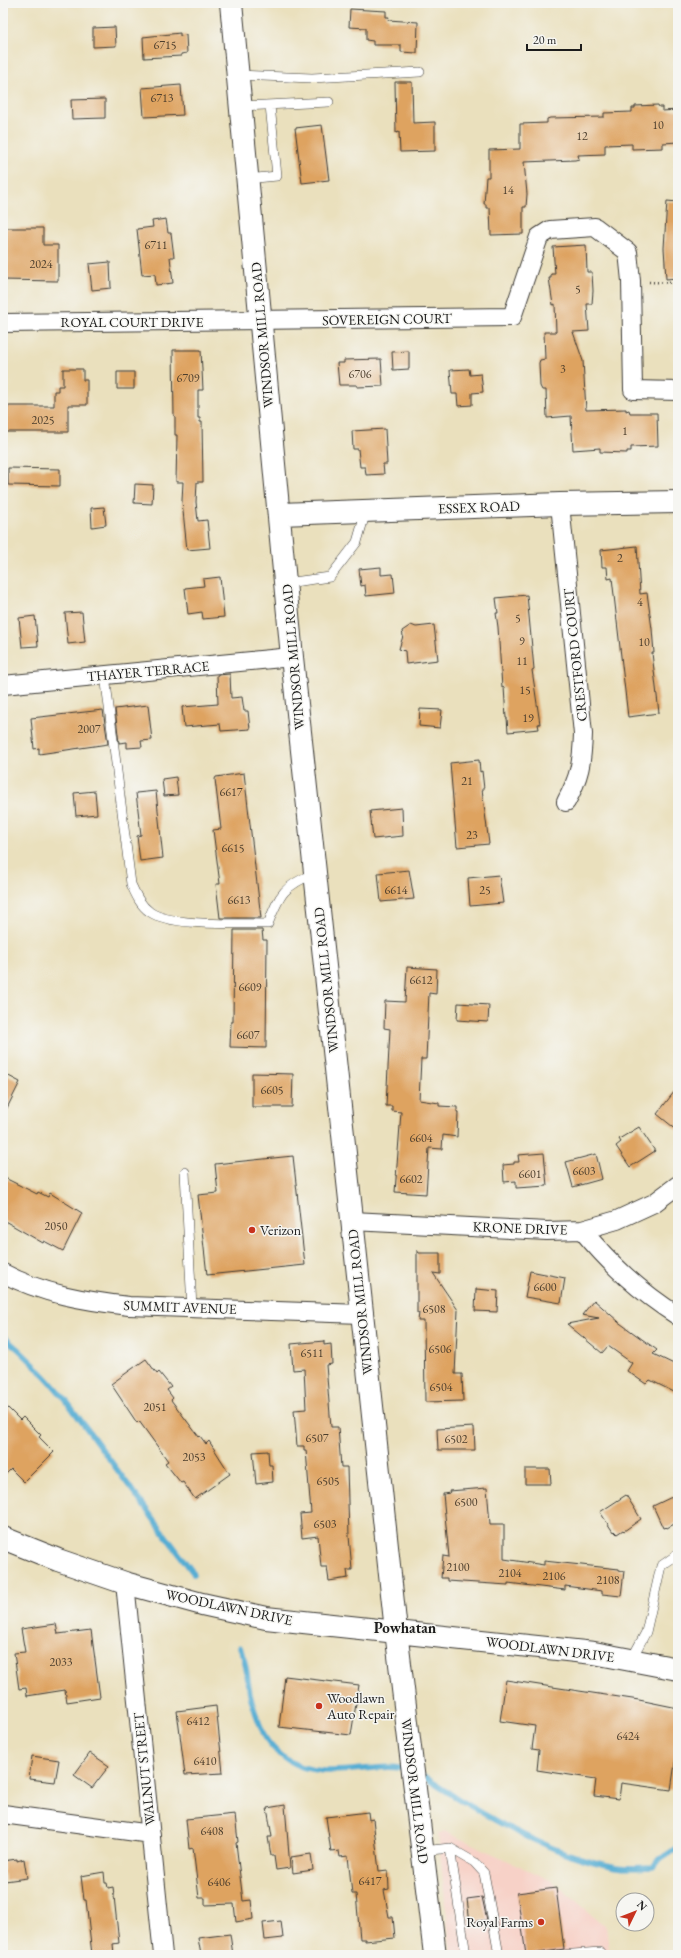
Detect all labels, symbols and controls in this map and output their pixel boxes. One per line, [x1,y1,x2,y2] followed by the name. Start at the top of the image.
[527,26,581,52] scale bar
[533,32,557,48] text: 20 m
[153,37,177,53] house number: 6715
[150,90,174,106] house number: 6713
[652,117,664,133] house number: 10
[576,128,588,144] house number: 12
[502,182,514,198] house number: 14
[144,237,168,253] house number: 6711
[29,256,53,272] house number: 2024
[247,261,277,409] street label: WINDSOR MILL ROAD
[575,281,581,297] house number: 5
[322,309,453,329] street label: SOVEREIGN COURT
[61,313,203,331] street label: ROYAL COURT DRIVE
[560,361,566,377] house number: 3
[348,366,372,382] house number: 6706
[176,370,200,386] house number: 6709
[31,412,55,428] house number: 2025
[622,423,628,439] house number: 1
[438,497,521,517] street label: ESSEX ROAD
[617,550,623,566] house number: 2
[278,583,308,731] street label: WINDSOR MILL ROAD
[559,587,591,722] street label: CRESTFORD COURT
[637,594,643,610] house number: 4
[515,610,521,626] house number: 5
[519,633,525,649] house number: 9
[638,634,650,650] house number: 10
[516,653,528,669] house number: 11
[86,657,210,685] street label: THAYER TERRACE
[519,682,531,698] house number: 15
[522,710,534,726] house number: 19
[77,721,101,737] house number: 2007
[461,773,473,789] house number: 21
[219,784,243,800] house number: 6617
[466,827,478,843] house number: 23
[221,840,245,856] house number: 6615
[384,882,408,898] house number: 6614
[479,882,491,898] house number: 25
[227,892,251,908] house number: 6613
[309,906,343,1054] street label: WINDSOR MILL ROAD
[409,972,433,988] house number: 6612
[238,979,262,995] house number: 6609
[236,1027,260,1043] house number: 6607
[260,1082,284,1098] house number: 6605
[409,1130,433,1146] house number: 6604
[572,1163,596,1179] house number: 6603
[518,1166,542,1182] house number: 6601
[399,1171,423,1187] house number: 6602
[472,1217,568,1239] street label: KRONE DRIVE
[44,1218,68,1234] house number: 2050
[260,1221,302,1239] place label: Verizon
[247,1225,257,1235] marker: Verizon
[343,1228,377,1376] street label: WINDSOR MILL ROAD
[533,1279,557,1295] house number: 6600
[123,1296,237,1318] street label: SUMMIT AVENUE
[422,1301,446,1317] house number: 6508
[428,1341,452,1357] house number: 6506
[300,1345,324,1361] house number: 6511
[429,1379,453,1395] house number: 6504
[143,1399,167,1415] house number: 2051
[305,1430,329,1446] house number: 6507
[444,1431,468,1447] house number: 6502
[182,1449,206,1465] house number: 2053
[316,1473,340,1489] house number: 6505
[454,1494,478,1510] house number: 6500
[313,1516,337,1532] house number: 6503
[446,1559,470,1575] house number: 2100
[498,1565,522,1581] house number: 2104
[542,1568,566,1584] house number: 2106
[596,1572,620,1588] house number: 2108
[164,1585,294,1629] street label: WOODLAWN DRIVE
[374,1618,437,1637] district label: Powhatan
[485,1632,615,1666] street label: WOODLAWN DRIVE
[49,1654,73,1670] house number: 2033
[326,1689,395,1723] place label: Woodlawn Auto Repair
[314,1701,324,1711] marker: Woodlawn Auto Repair
[129,1711,159,1826] street label: WALNUT STREET
[186,1713,210,1729] house number: 6412
[397,1717,433,1865] street label: WINDSOR MILL ROAD
[616,1728,640,1744] house number: 6424
[193,1753,217,1769] house number: 6410
[200,1823,224,1839] house number: 6408
[358,1873,382,1889] house number: 6417
[207,1874,231,1890] house number: 6406
[615,1892,655,1932] north arrow
[634,1897,651,1913] text: N
[466,1913,533,1931] place label: Royal Farms
[536,1917,546,1927] marker: Royal Farms

